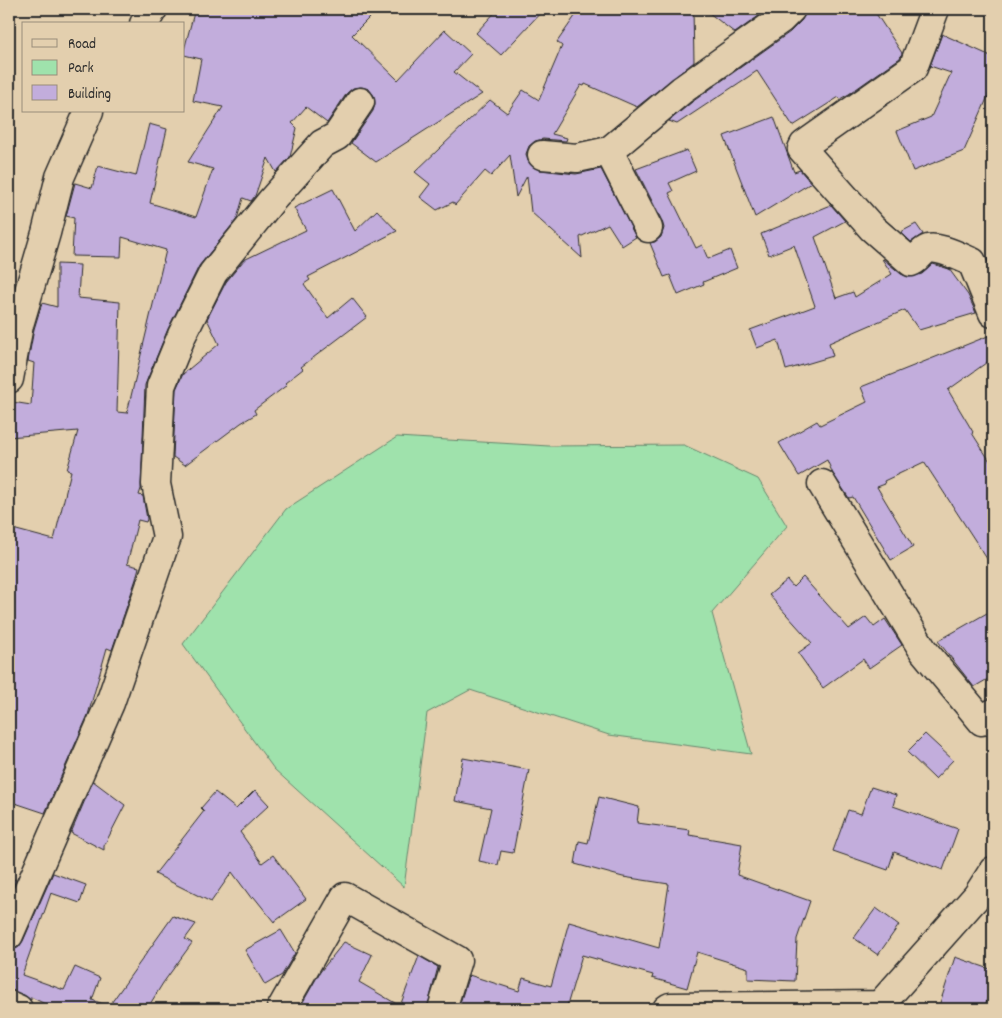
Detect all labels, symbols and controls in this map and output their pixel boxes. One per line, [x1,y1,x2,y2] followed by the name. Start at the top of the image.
[22,22,185,112] legend
[68,34,96,56] text: Road
[68,58,94,80] text: Park
[68,84,111,106] text: Building

